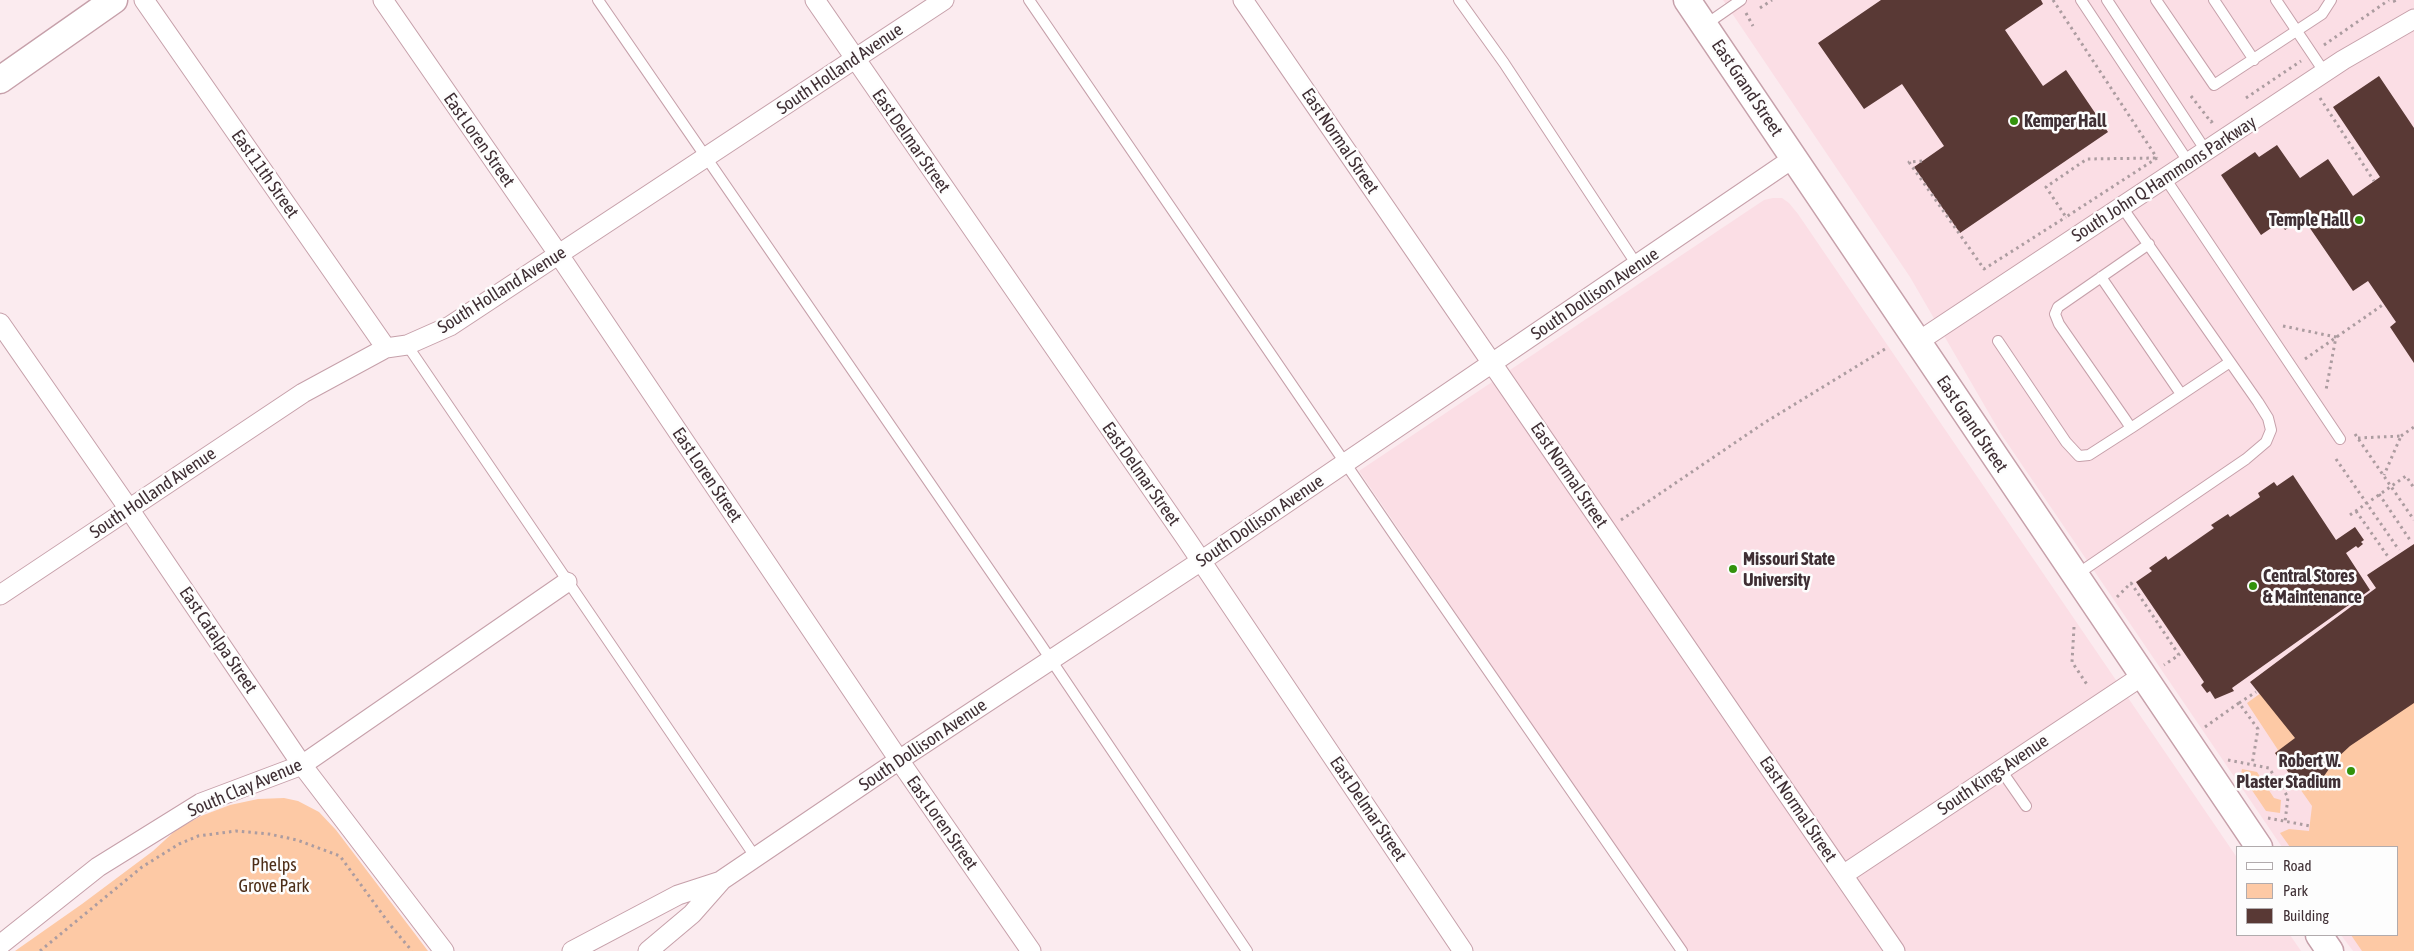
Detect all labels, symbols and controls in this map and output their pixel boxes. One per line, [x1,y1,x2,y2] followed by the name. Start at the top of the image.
[773,19,907,119] street label: South Holland Avenue
[1707,35,1787,141] street label: East Grand Street
[1297,84,1383,198] street label: East Normal Street
[867,85,955,197] street label: East Delmar Street
[439,89,519,191] street label: East Loren Street
[2024,110,2106,132] place label: Kemper Hall
[2068,111,2260,247] street label: South John Q Hammons Parkway
[2008,115,2020,127] marker: Kemper Hall
[227,126,303,222] street label: East 11th Street
[2269,209,2349,231] place label: Temple Hall
[2353,214,2365,226] marker: Temple Hall
[434,242,570,338] street label: South Holland Avenue
[1527,243,1663,345] street label: South Dollison Avenue
[1932,371,2012,477] street label: East Grand Street
[1097,418,1185,530] street label: East Delmar Street
[1526,418,1612,532] street label: East Normal Street
[667,424,747,526] street label: East Loren Street
[86,443,220,543] street label: South Holland Avenue
[1192,470,1328,572] street label: South Dollison Avenue
[1743,548,1835,590] place label: Missouri State University
[1727,563,1739,575] marker: Missouri State University
[2263,565,2362,608] place label: Central Stores & Maintenance
[2247,580,2259,592] marker: Central Stores & Maintenance
[174,583,262,697] street label: East Catalpa Street
[855,694,991,796] street label: South Dollison Avenue
[1933,730,2053,820] street label: South Kings Avenue
[2236,750,2341,792] place label: Robert W. Plaster Stadium
[1755,752,1841,866] street label: East Normal Street
[1325,753,1411,865] street label: East Delmar Street
[185,754,305,822] street label: South Clay Avenue
[2345,765,2357,777] marker: Robert W. Plaster Stadium
[902,772,982,874] street label: East Loren Street
[2236,846,2399,936] legend
[238,854,310,896] park label: Phelps Grove Park
[2283,857,2312,874] text: Road
[2283,882,2308,899] text: Park
[2283,907,2329,924] text: Building

